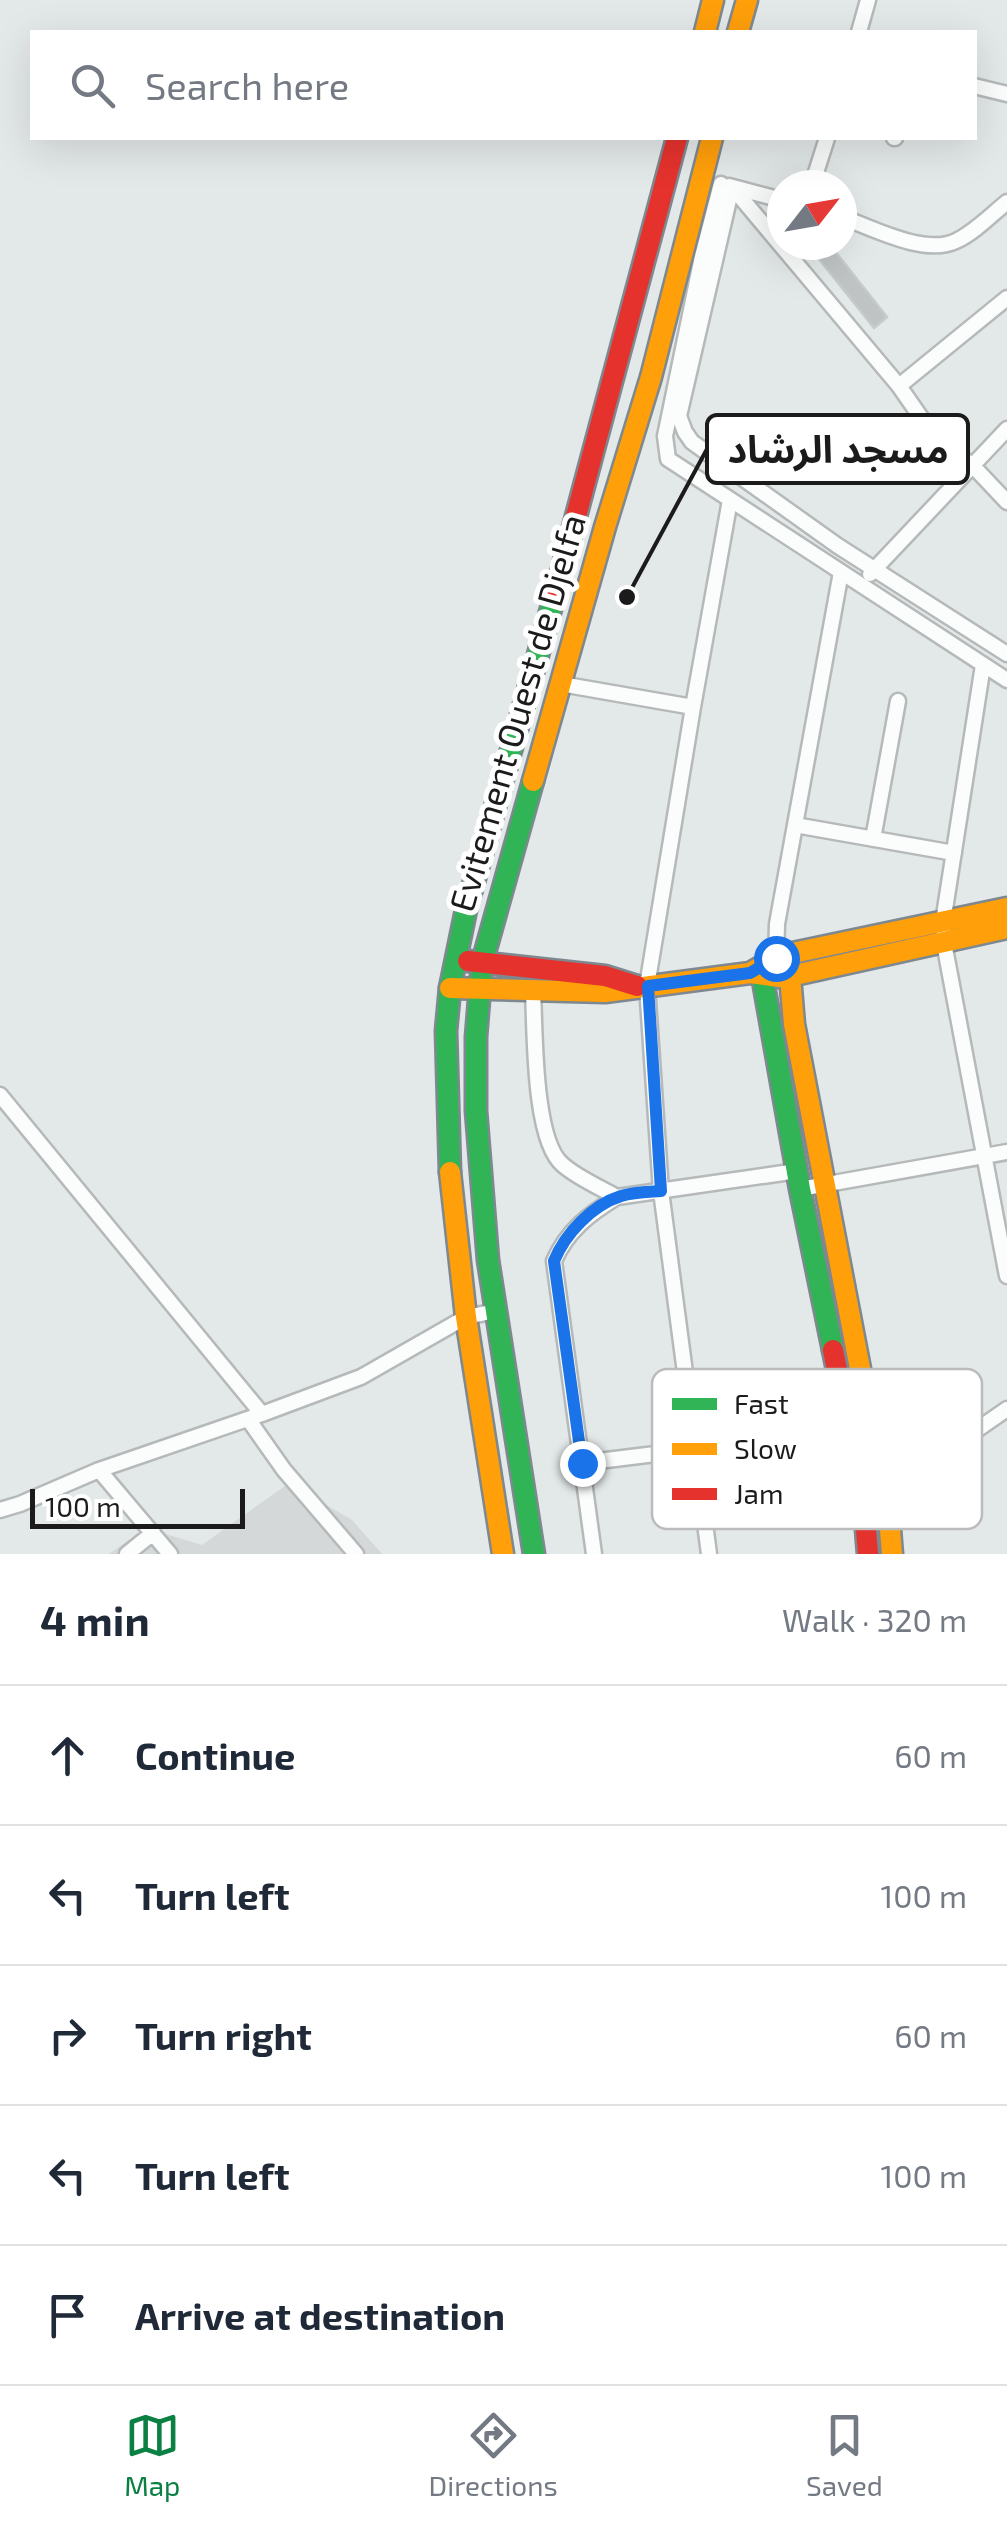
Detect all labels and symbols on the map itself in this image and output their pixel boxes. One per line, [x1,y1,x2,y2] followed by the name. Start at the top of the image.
[767,170,857,260] north arrow
[707,415,968,483] callout: مسجد الرشاد
[727,425,949,472] text: مسجد الرشاد
[439,509,593,916] street label: Evitement Ouest de Djelfa
[754,936,800,982] route start
[652,1369,982,1529] legend
[734,1386,789,1420] text: Fast
[734,1431,797,1465] text: Slow
[560,1441,606,1487] route end
[734,1476,783,1510] text: Jam
[30,1484,245,1528] scale bar

